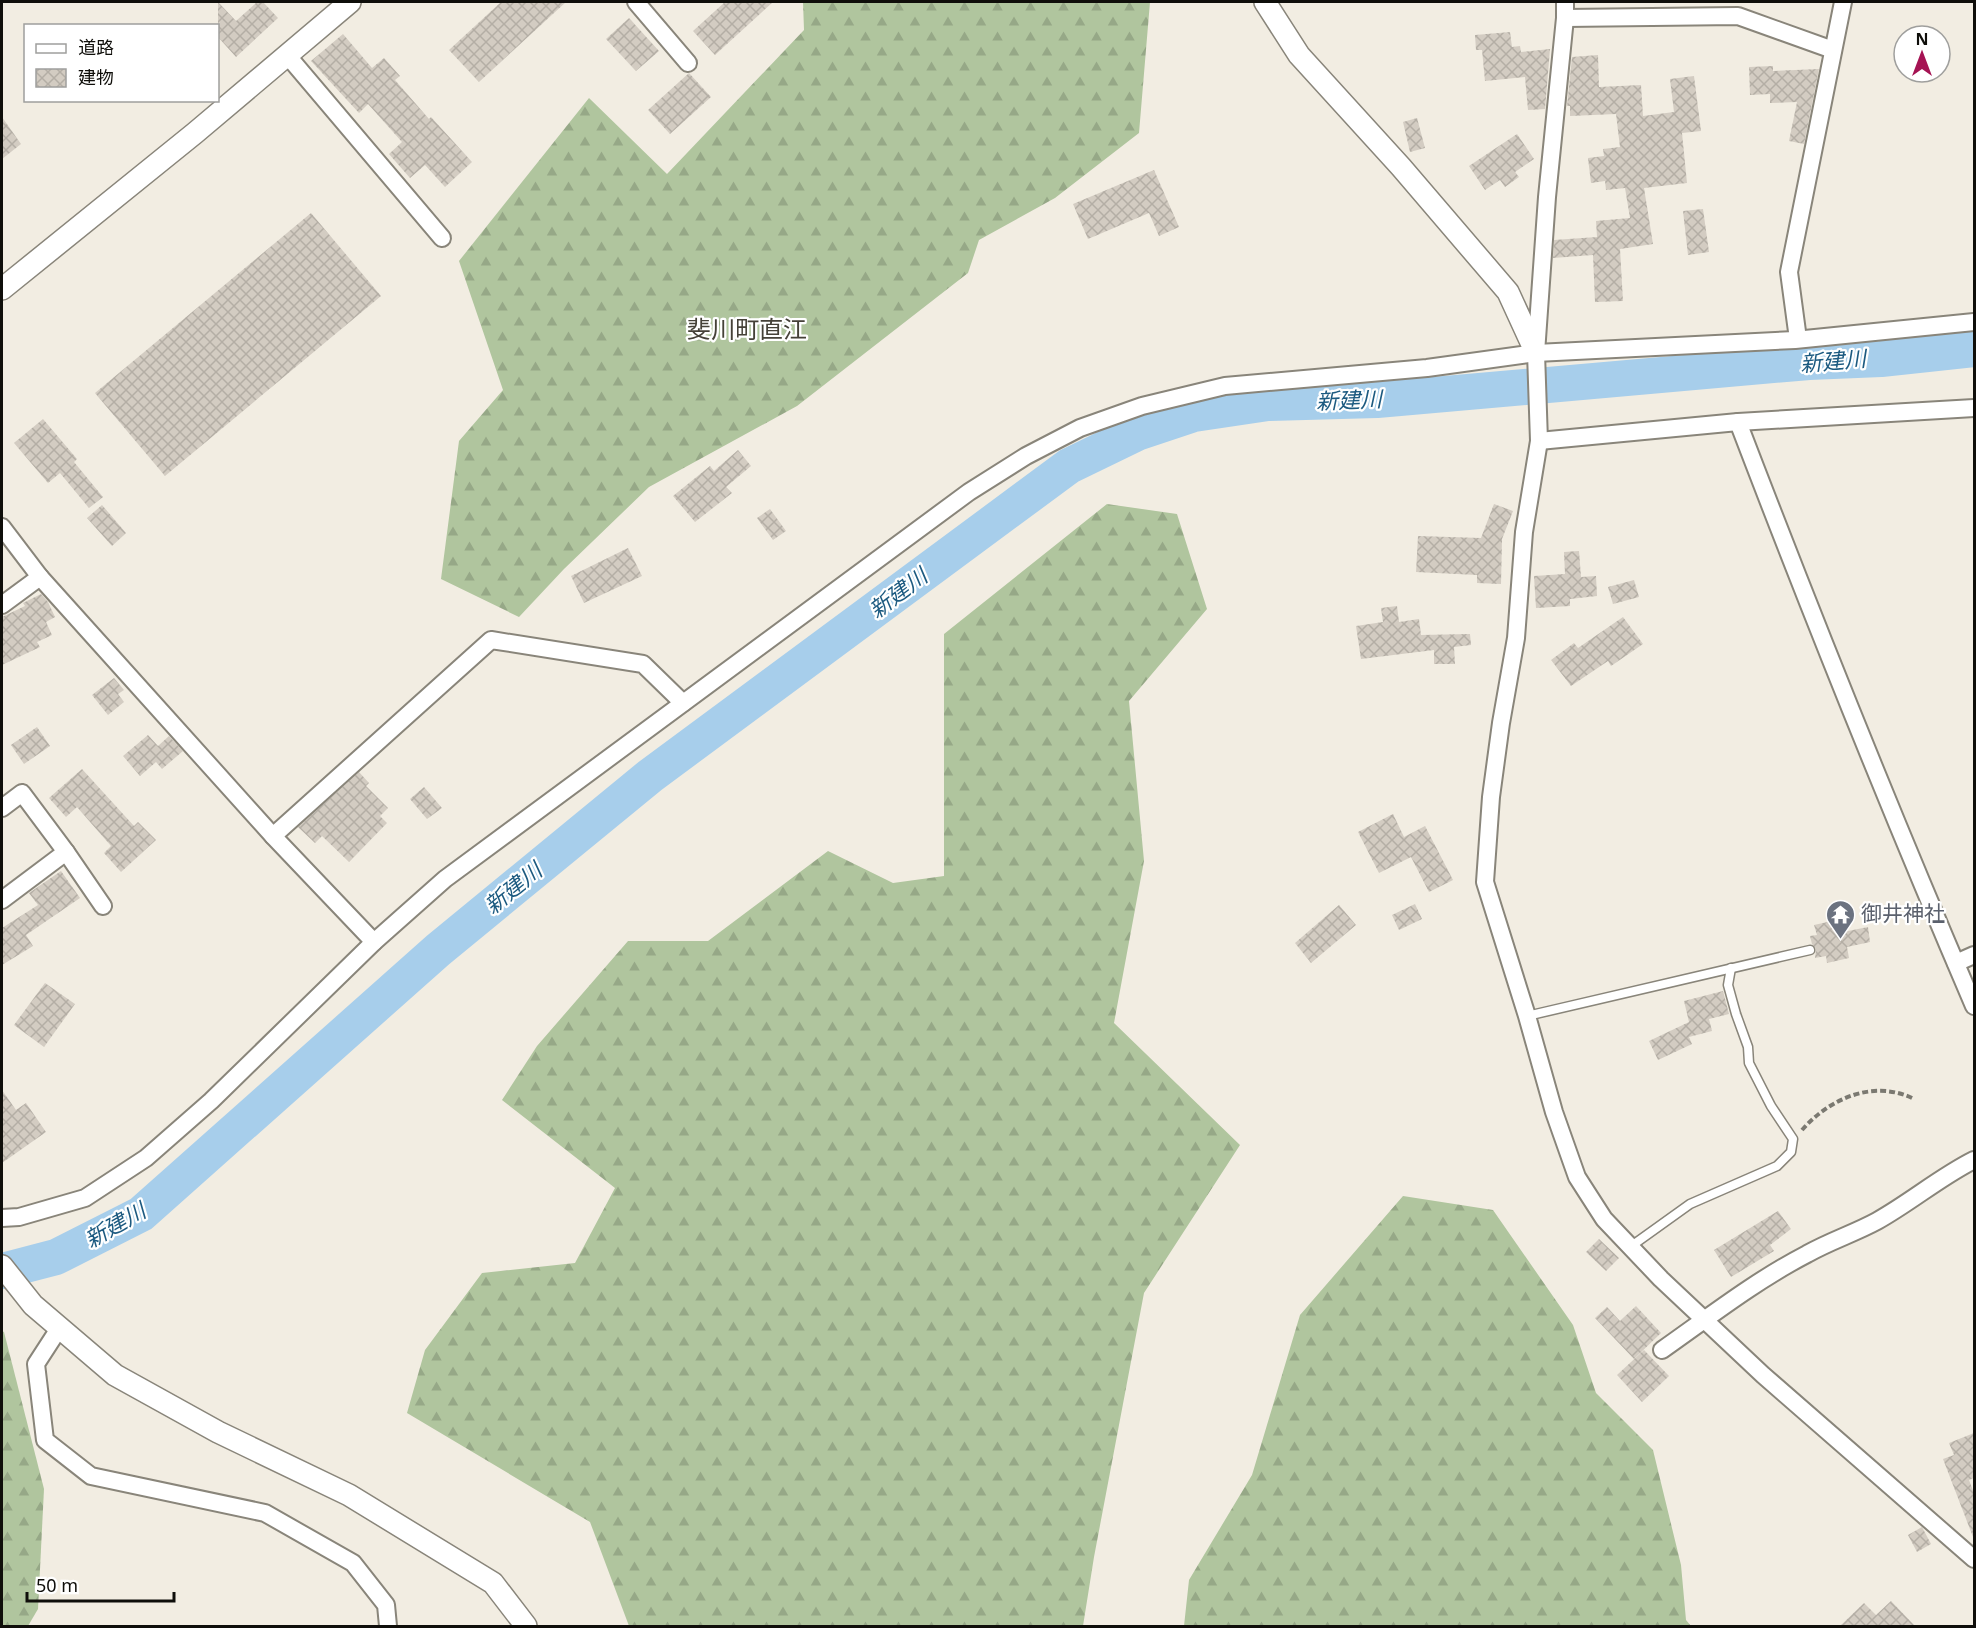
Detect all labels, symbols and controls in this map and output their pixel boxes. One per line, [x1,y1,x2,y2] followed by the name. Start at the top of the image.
[24,24,219,102] legend
[1892,24,1952,84] north arrow
[1915,28,1929,50] text: N
[78,35,114,59] text: 道路
[78,65,114,89] text: 建物
[687,312,807,345] district label: 斐川町直江
[1799,342,1869,378] water label: 新建川
[1315,383,1384,415] water label: 新建川
[862,559,934,624] water label: 新建川
[477,854,549,920] water label: 新建川
[1824,898,1856,940] temple icon: 御井神社
[1861,899,1945,927] place label: 御井神社
[78,1194,152,1254] water label: 新建川
[27,1565,174,1603] scale bar
[36,1573,78,1597] text: 50 m

